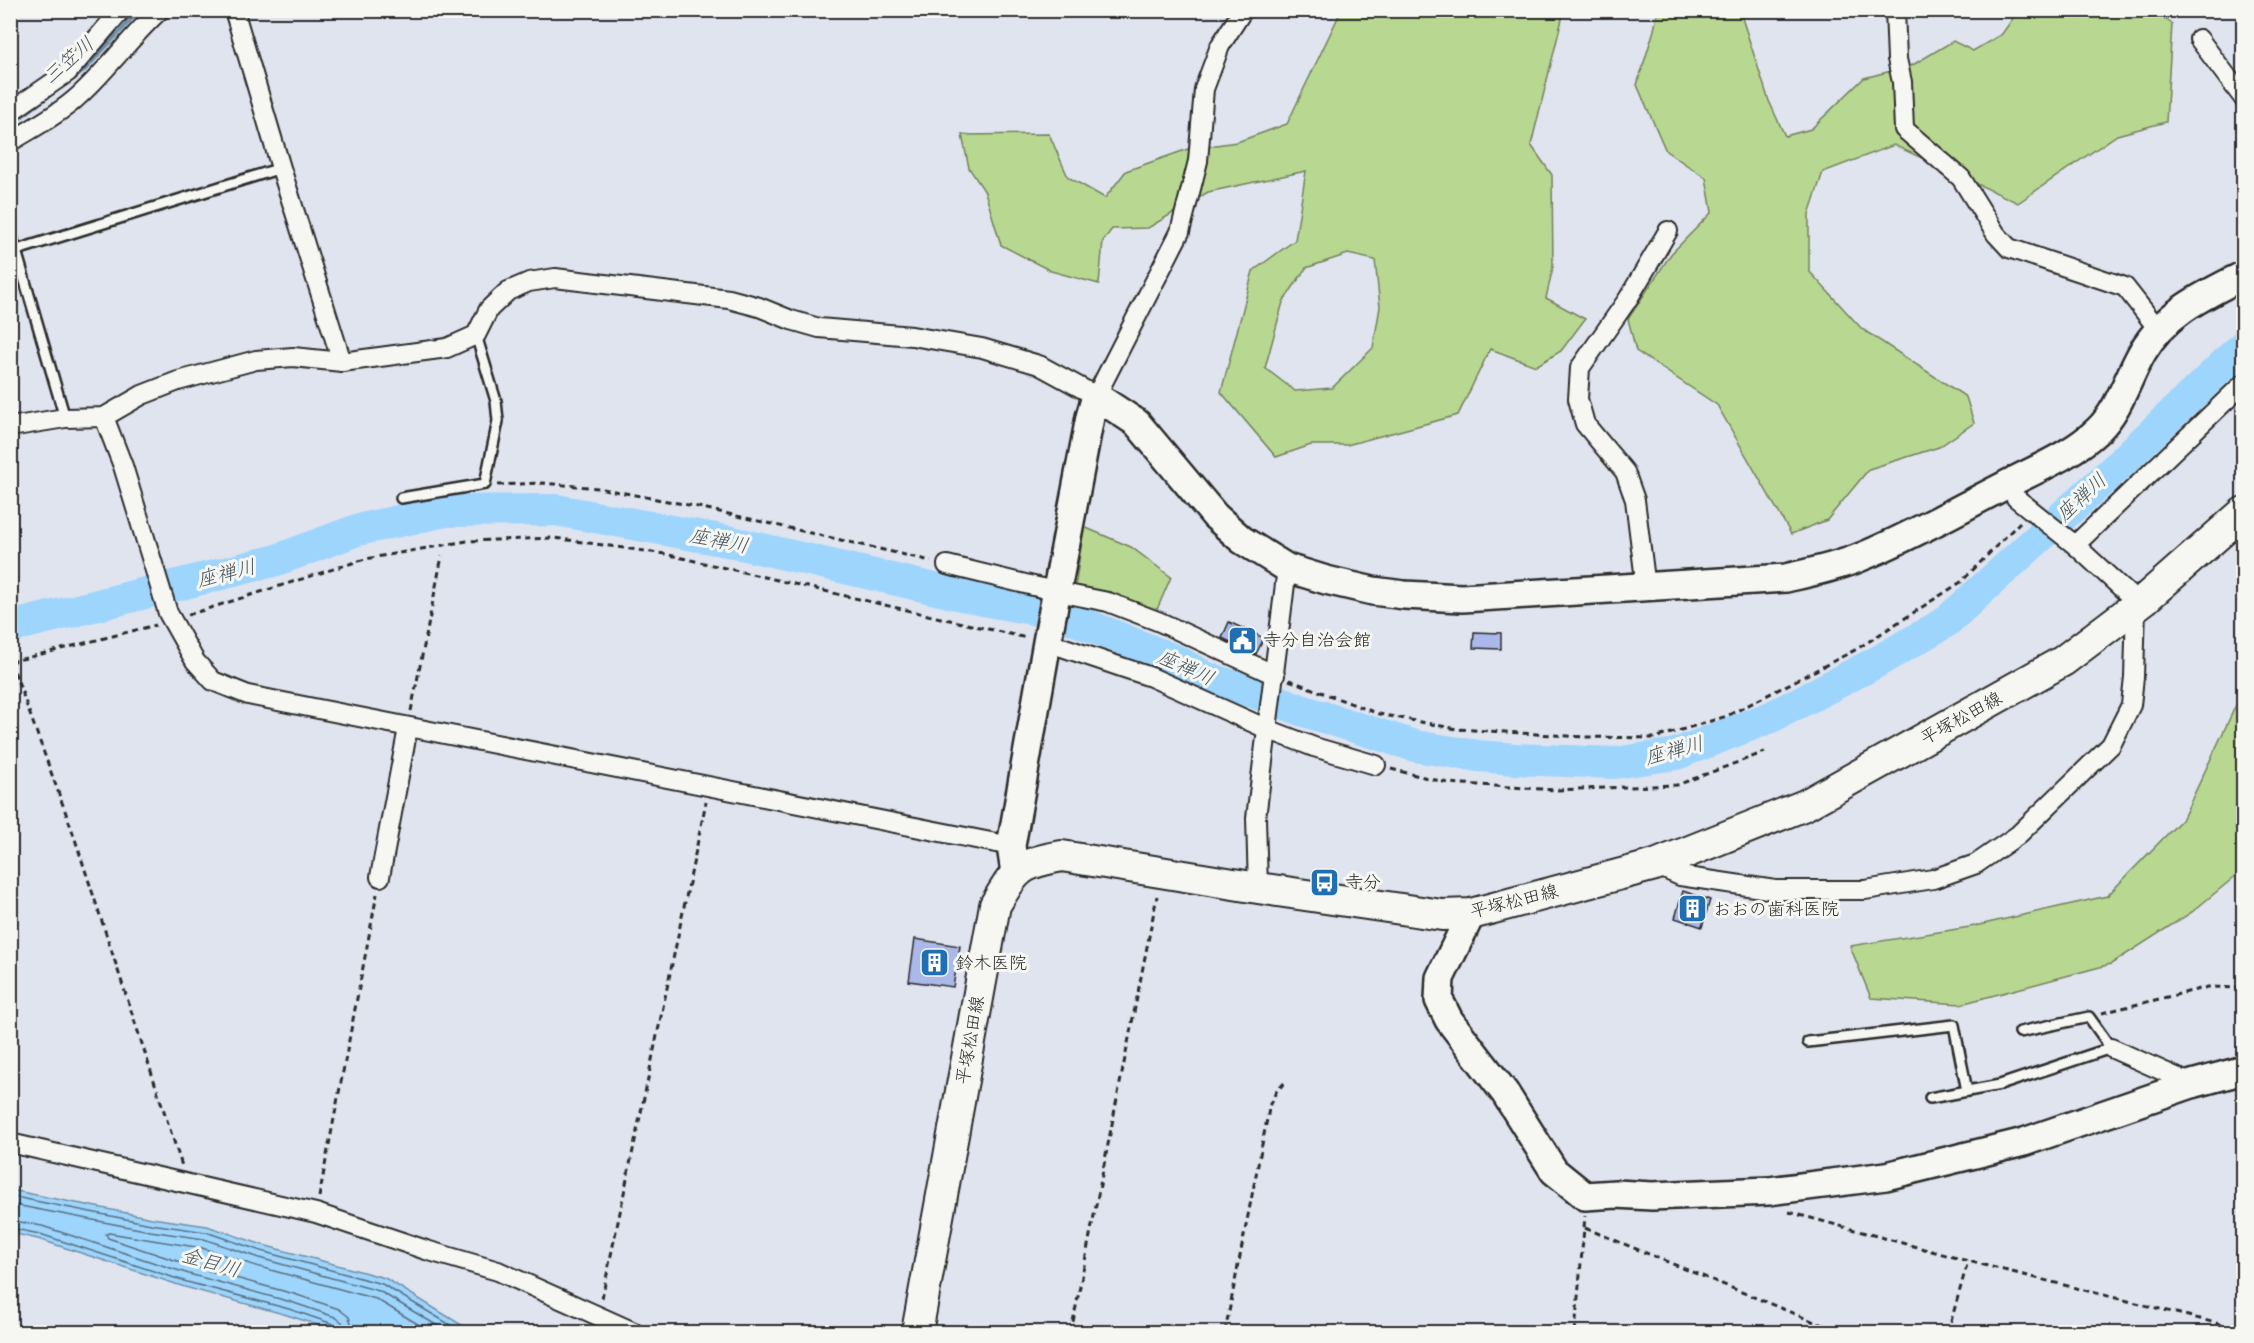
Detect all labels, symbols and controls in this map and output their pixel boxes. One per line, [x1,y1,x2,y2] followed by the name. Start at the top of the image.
[36,30,99,89] water label: 三笠川
[2050,466,2112,527] water label: 座禅川
[687,521,751,558] water label: 座禅川
[194,552,258,593] water label: 座禅川
[1226,624,1258,656] public building icon: 寺分自治会館
[1263,627,1371,652] place label: 寺分自治会館
[1153,642,1219,691] water label: 座禅川
[1915,685,2006,750] street label: 平塚松田線
[1641,729,1706,770] water label: 座禅川
[1308,866,1340,898] bus stop icon: 寺分
[1345,869,1381,894] place label: 寺分
[1467,877,1561,924] street label: 平塚松田線
[1676,893,1708,925] building icon: おおの歯科医院
[1713,896,1839,921] place label: おおの歯科医院
[918,947,950,979] building icon: 鈴木医院
[955,950,1027,975] place label: 鈴木医院
[949,993,990,1086] street label: 平塚松田線
[179,1240,244,1283] water label: 金目川

